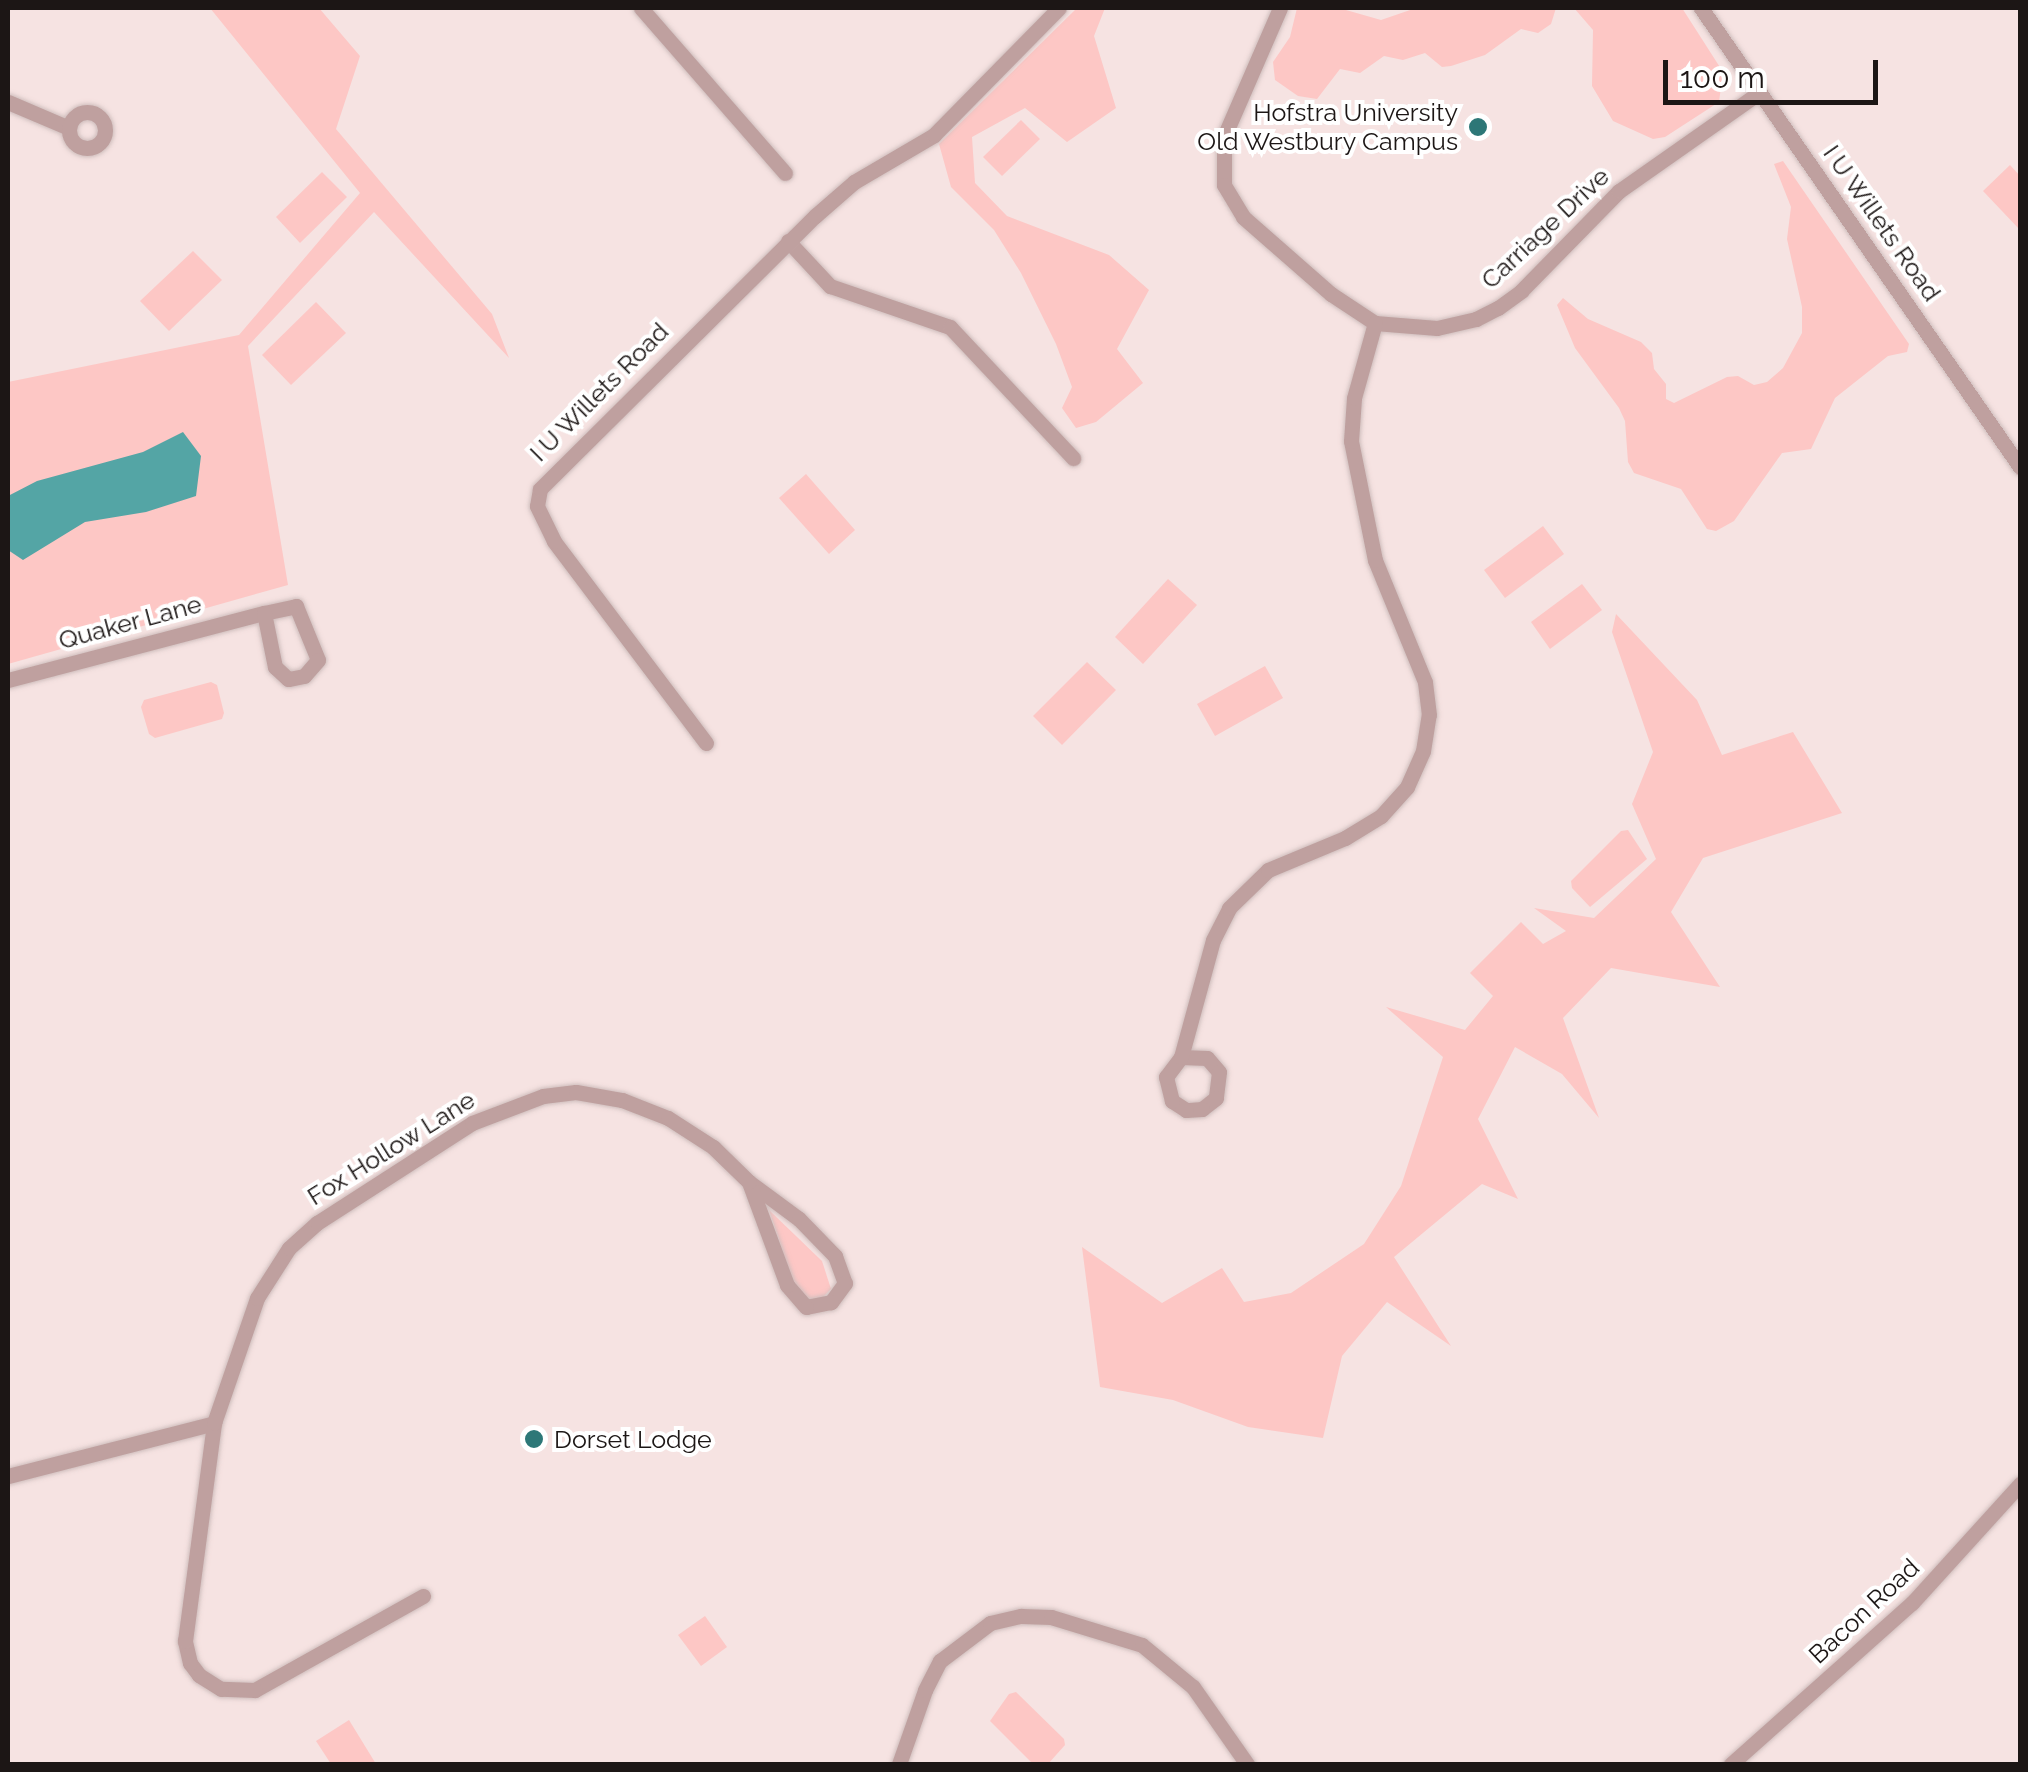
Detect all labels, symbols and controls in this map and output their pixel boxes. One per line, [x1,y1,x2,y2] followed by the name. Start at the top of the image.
[1668,40,1883,102] scale bar
[1680,60,1765,95] text: 100 m
[1196,98,1458,157] place label: Hofstra University Old Westbury Campus
[1467,116,1489,138] marker: Hofstra University Old Westbury Campus
[1817,139,1947,307] street label: I U Willets Road
[1475,161,1615,295] street label: Carriage Drive
[523,316,675,468] street label: I U Willets Road
[55,588,205,656] street label: Quaker Lane
[301,1084,481,1212] street label: Fox Hollow Lane
[554,1424,712,1454] place label: Dorset Lodge
[523,1428,545,1450] marker: Dorset Lodge
[1803,1552,1925,1670] street label: Bacon Road

